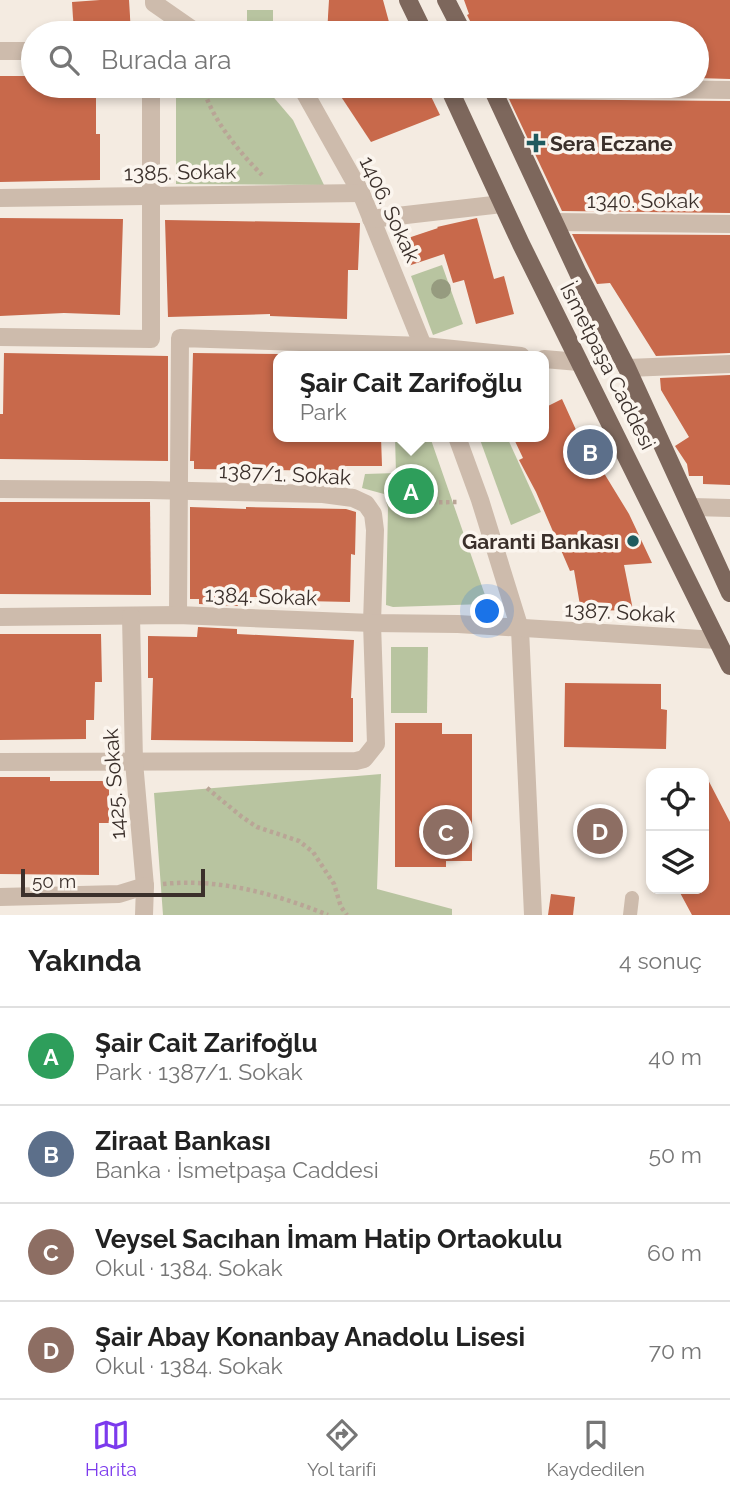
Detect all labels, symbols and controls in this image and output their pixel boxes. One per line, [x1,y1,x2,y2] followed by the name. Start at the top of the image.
[21,21,709,98] search box
[45,41,83,79] icon: search
[101,45,231,75] text: Burada ara
[550,131,673,156] place label: Sera Eczane
[528,135,544,151] marker: Sera Eczane
[355,152,425,266] street label: 1406. Sokak
[124,159,236,185] street label: 1385. Sokak
[587,188,699,213] street label: 1340. Sokak
[555,278,661,454] street label: İsmetpaşa Caddesi
[273,351,549,442] popup
[300,368,522,398] text: Şair Cait Zarifoğlu
[300,398,347,425] text: Park
[567,426,613,478] pin: B
[218,458,352,490] street label: 1387/1. Sokak
[388,465,434,517] pin: A
[462,529,619,554] place label: Garanti Bankası
[625,533,641,549] marker: Garanti Bankası
[204,582,318,610] street label: 1384. Sokak
[470,594,504,628] your location
[564,597,676,627] street label: 1387. Sokak
[98,728,130,840] street label: 1425. Sokak
[646,768,709,894] map controls
[646,768,709,831] button: locate
[577,805,623,857] pin: D
[423,806,469,858] pin: C
[646,831,709,894] button: layers
[21,866,205,898] scale bar
[32,870,76,892] text: 50 m
[28,943,141,978] text: Yakında
[619,947,702,974] text: 4 sonuç
[95,1028,318,1058] text: Şair Cait Zarifoğlu
[43,1043,59,1070] text: A
[648,1043,702,1070] text: 40 m
[95,1058,303,1085] text: Park · 1387/1. Sokak
[95,1126,271,1156] text: Ziraat Bankası
[43,1141,59,1168] text: B
[648,1141,702,1168] text: 50 m
[95,1156,379,1183] text: Banka · İsmetpaşa Caddesi
[95,1224,562,1254] text: Veysel Sacıhan İmam Hatip Ortaokulu
[43,1239,59,1266] text: C
[647,1239,702,1266] text: 60 m
[95,1254,283,1281] text: Okul · 1384. Sokak
[95,1322,525,1352] text: Şair Abay Konanbay Anadolu Lisesi
[43,1337,59,1364] text: D
[649,1337,702,1364] text: 70 m
[95,1352,283,1379] text: Okul · 1384. Sokak
[85,1416,137,1480] tab: Harita
[307,1416,376,1480] tab: Yol tarifi
[546,1416,645,1480] tab: Kaydedilen

